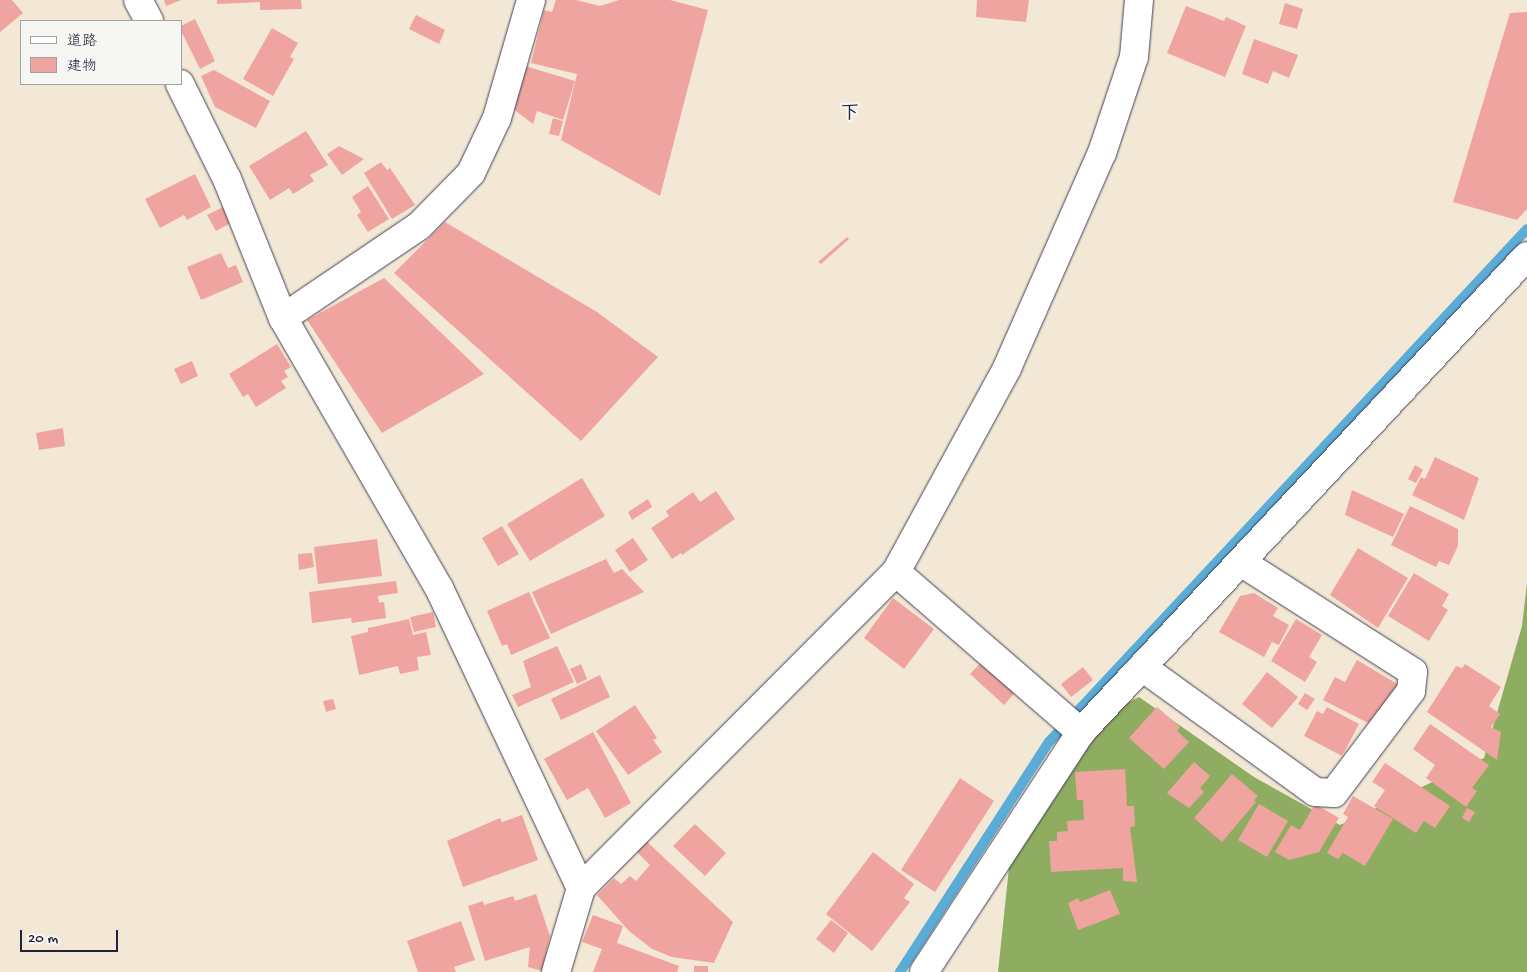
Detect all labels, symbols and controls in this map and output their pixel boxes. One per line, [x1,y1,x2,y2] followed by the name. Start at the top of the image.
[20,20,182,85] legend
[67,33,97,51] text: 道路
[67,58,97,76] text: 建物
[841,104,859,126] district label: 下
[22,920,120,952] scale bar
[28,930,58,948] text: 20 m

